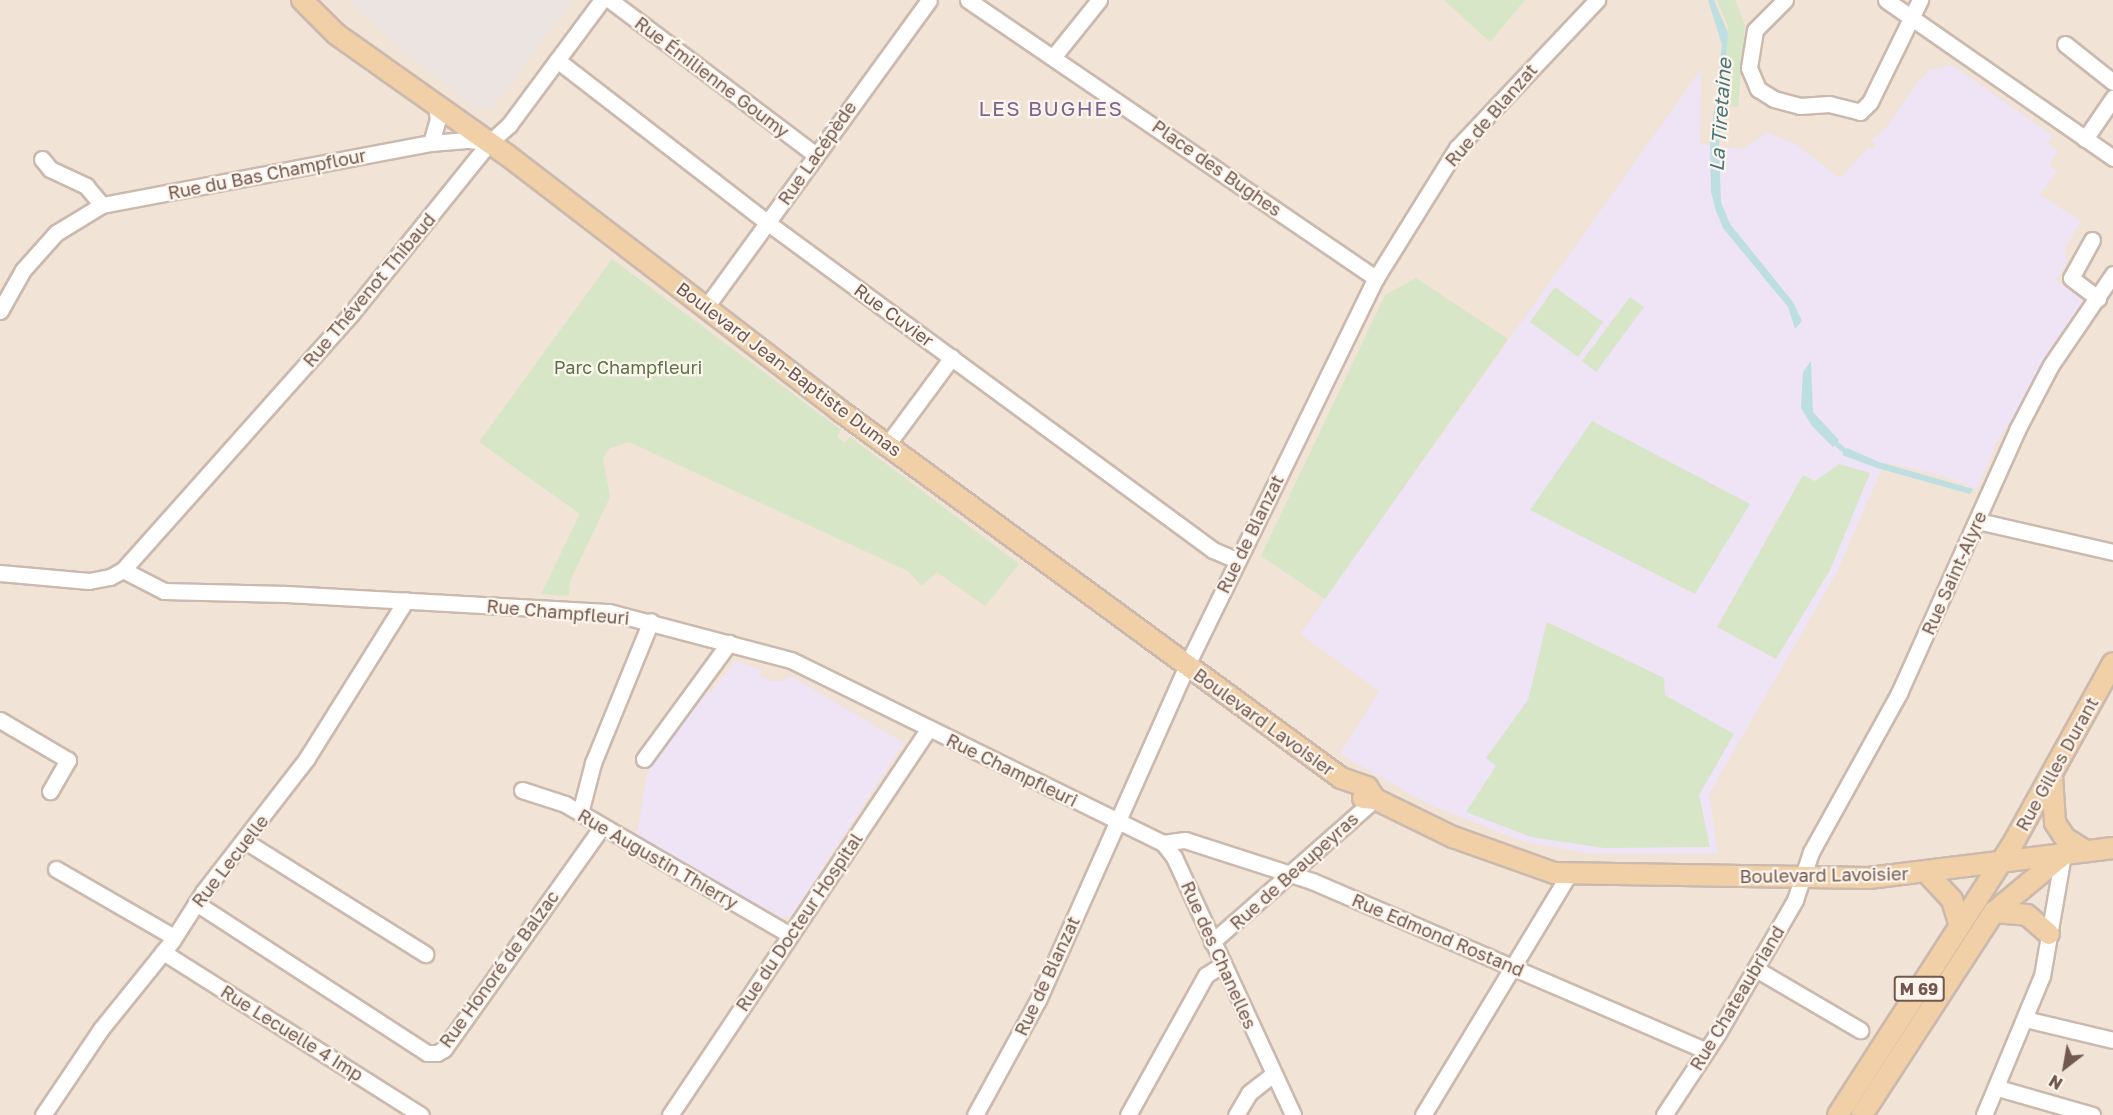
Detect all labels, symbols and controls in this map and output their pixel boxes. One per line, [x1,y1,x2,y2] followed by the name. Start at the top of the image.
[631,12,793,142] street label: Rue Émilienne Goumy
[1704,58,1736,172] water label: La Tiretaine
[1440,59,1542,171] street label: Rue de Blanzat
[979,95,1123,121] district label: LES BUGHES
[773,97,861,209] street label: Rue Lacépède
[1148,115,1286,221] street label: Place des Bughes
[166,144,368,204] street label: Rue du Bas Champflour
[298,209,440,371] street label: Rue Thévenot Thibaud
[672,277,906,461] street label: Boulevard Jean-Baptiste Dumas
[850,279,938,351] street label: Rue Cuvier
[554,356,702,378] park label: Parc Champfleuri
[1212,471,1288,597] street label: Rue de Blanzat
[1917,508,1991,638] street label: Rue Saint-Alyre
[486,595,630,629] street label: Rue Champfleuri
[1189,664,1339,780] street label: Boulevard Lavoisier
[2011,693,2103,835] street label: Rue Gilles Durant
[943,729,1081,811] street label: Rue Champfleuri
[574,804,742,914] street label: Rue Augustin Thierry
[1225,808,1363,934] street label: Rue de Beaupeyras
[187,811,273,911] street label: Rue Lecuelle
[731,829,867,1015] street label: Rue du Docteur Hospital
[1739,863,1909,887] street label: Boulevard Lavoisier
[1177,878,1261,1032] street label: Rue des Chanelles
[435,886,563,1052] street label: Rue Honoré de Balzac
[1349,889,1527,981] street label: Rue Edmond Rostand
[1010,913,1084,1039] street label: Rue de Blanzat
[1685,922,1789,1074] street label: Rue Chateaubriand
[1894,976,1944,1002] road number: M 69
[217,980,367,1086] street label: Rue Lecuelle 4 Imp
[2035,1037,2095,1097] north arrow
[2045,1071,2066,1094] text: N

